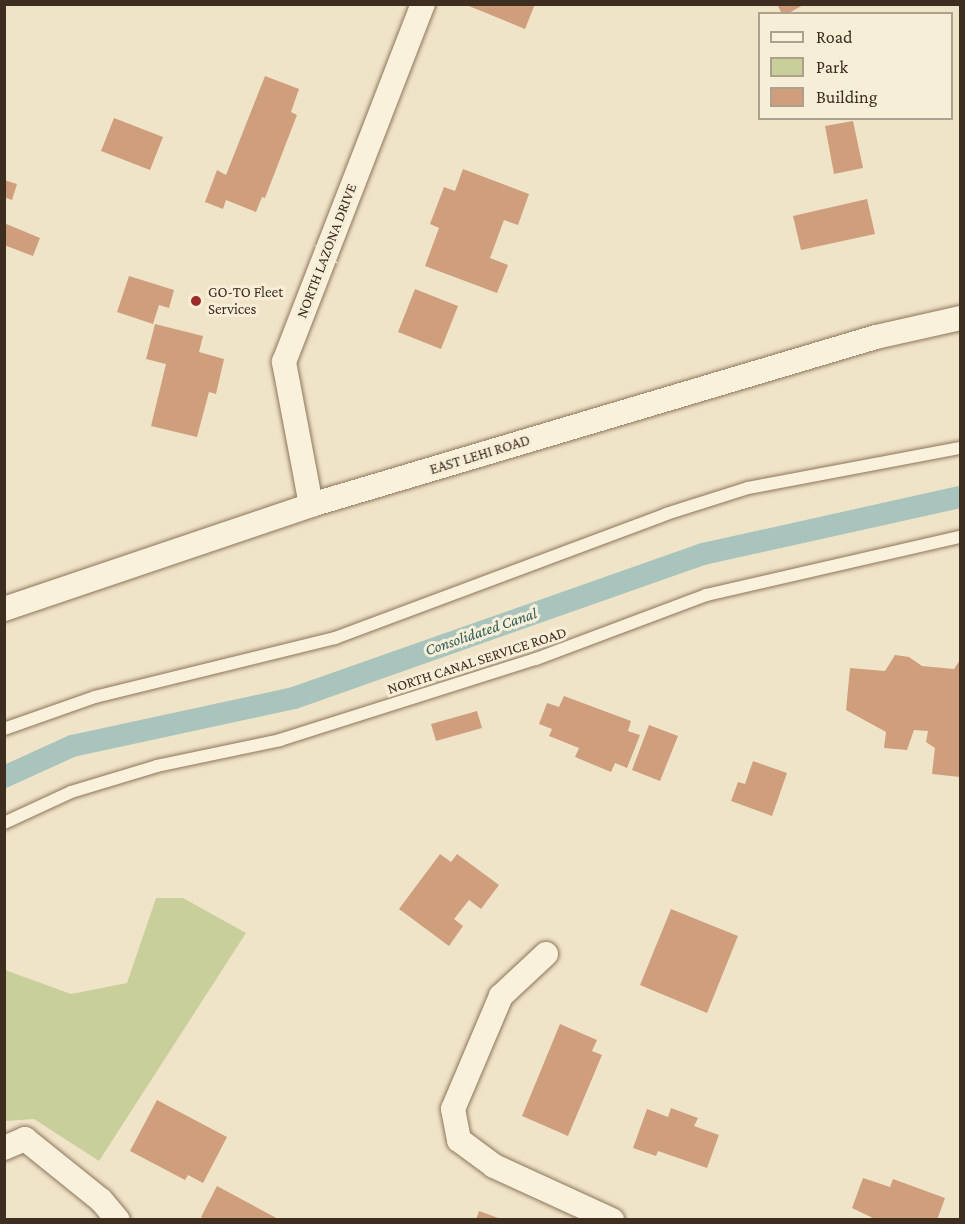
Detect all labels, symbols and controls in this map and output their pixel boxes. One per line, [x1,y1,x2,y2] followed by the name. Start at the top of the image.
[758,12,953,120] legend
[816,27,853,47] text: Road
[816,57,848,77] text: Park
[816,87,877,107] text: Building
[293,181,361,321] street label: NORTH LAZONA DRIVE
[208,283,283,318] place label: GO-TO Fleet Services
[189,294,203,308] marker: GO-TO Fleet Services
[428,431,532,479] street label: EAST LEHI ROAD
[423,604,539,660] water label: Consolidated Canal
[385,624,569,698] street label: NORTH CANAL SERVICE ROAD

